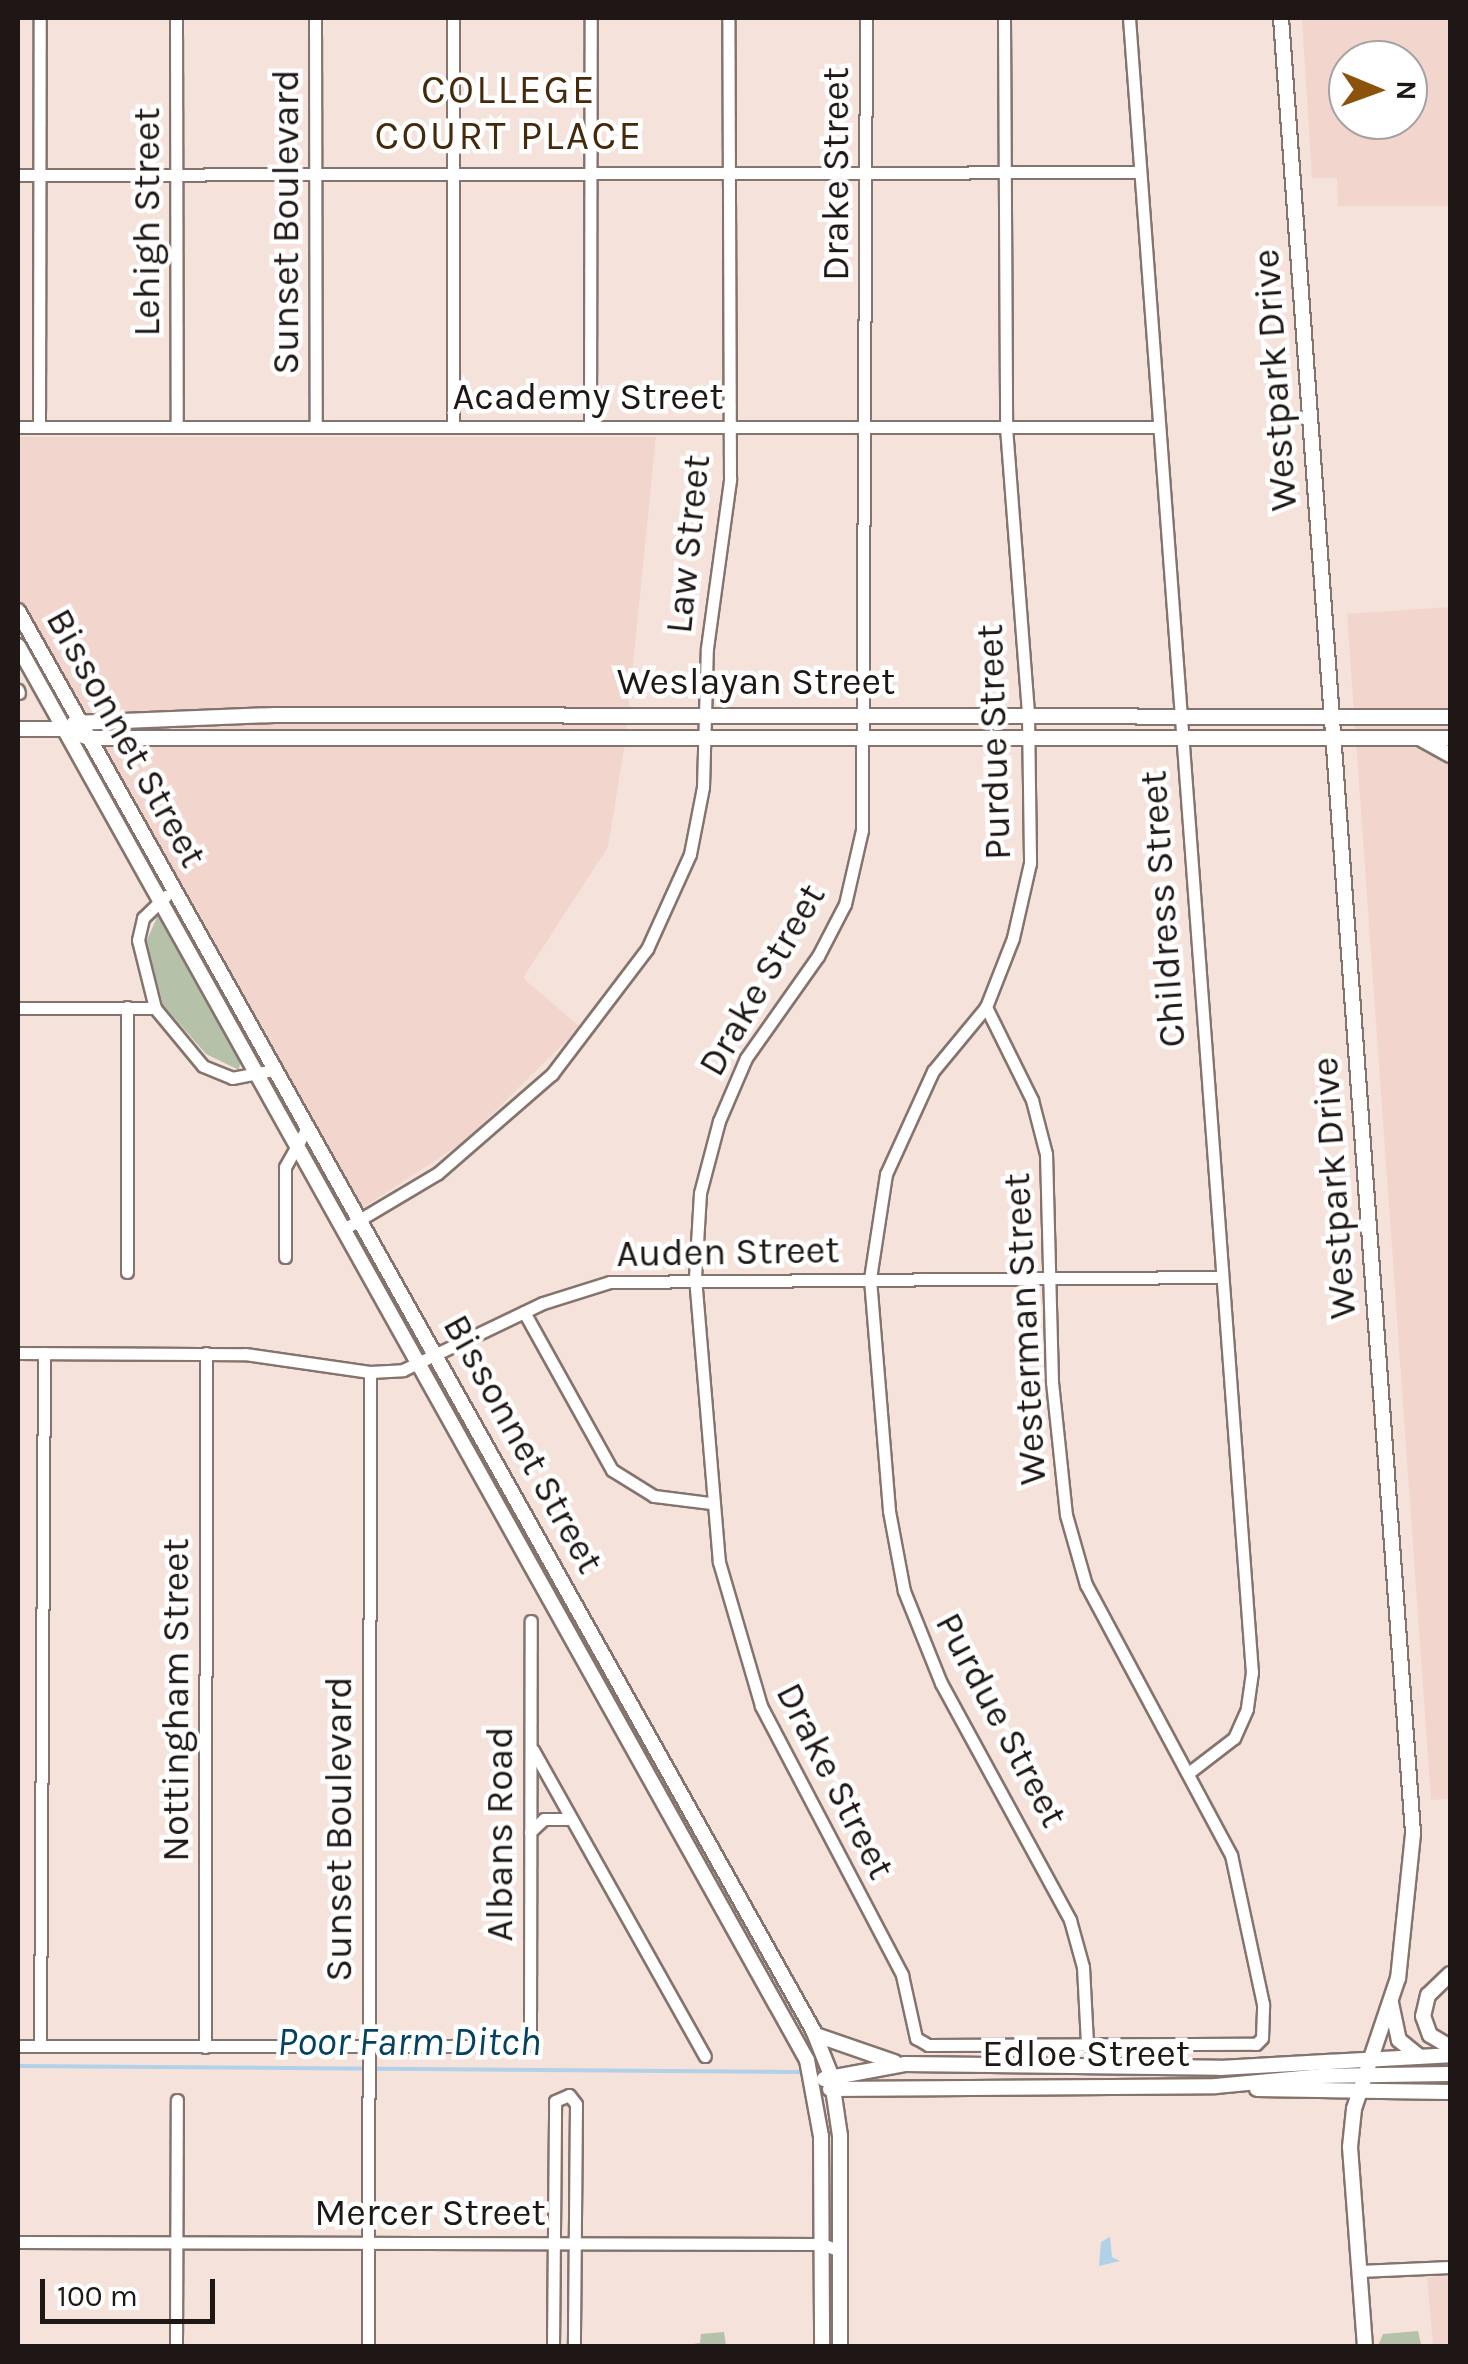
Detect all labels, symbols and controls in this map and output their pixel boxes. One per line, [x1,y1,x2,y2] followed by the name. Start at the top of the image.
[1328,40,1428,140] north arrow
[375,66,643,160] district label: COLLEGE COURT PLACE
[813,67,859,281] street label: Drake Street
[263,69,309,375] street label: Sunset Boulevard
[1390,80,1423,101] text: N
[124,107,170,337] street label: Lehigh Street
[1243,247,1307,513] street label: Westpark Drive
[453,374,723,420] street label: Academy Street
[656,452,720,636] street label: Law Street
[36,601,216,875] street label: Bissonnet Street
[967,623,1021,861] street label: Purdue Street
[617,659,895,705] street label: Weslayan Street
[1131,769,1195,1049] street label: Childress Street
[689,876,835,1084] street label: Drake Street
[1302,1055,1366,1321] street label: Westpark Drive
[994,1172,1056,1486] street label: Westerman Street
[616,1227,840,1277] street label: Auden Street
[433,1307,613,1581] street label: Bissonnet Street
[153,1538,199,1862] street label: Nottingham Street
[925,1605,1077,1835] street label: Purdue Street
[766,1675,904,1887] street label: Drake Street
[316,1676,362,1982] street label: Sunset Boulevard
[477,1726,523,1942] street label: Albans Road
[277,2018,541,2066] water label: Poor Farm Ditch
[982,2031,1190,2077] street label: Edloe Street
[314,2190,546,2236] street label: Mercer Street
[45,2259,220,2321] scale bar
[57,2278,138,2314] text: 100 m

